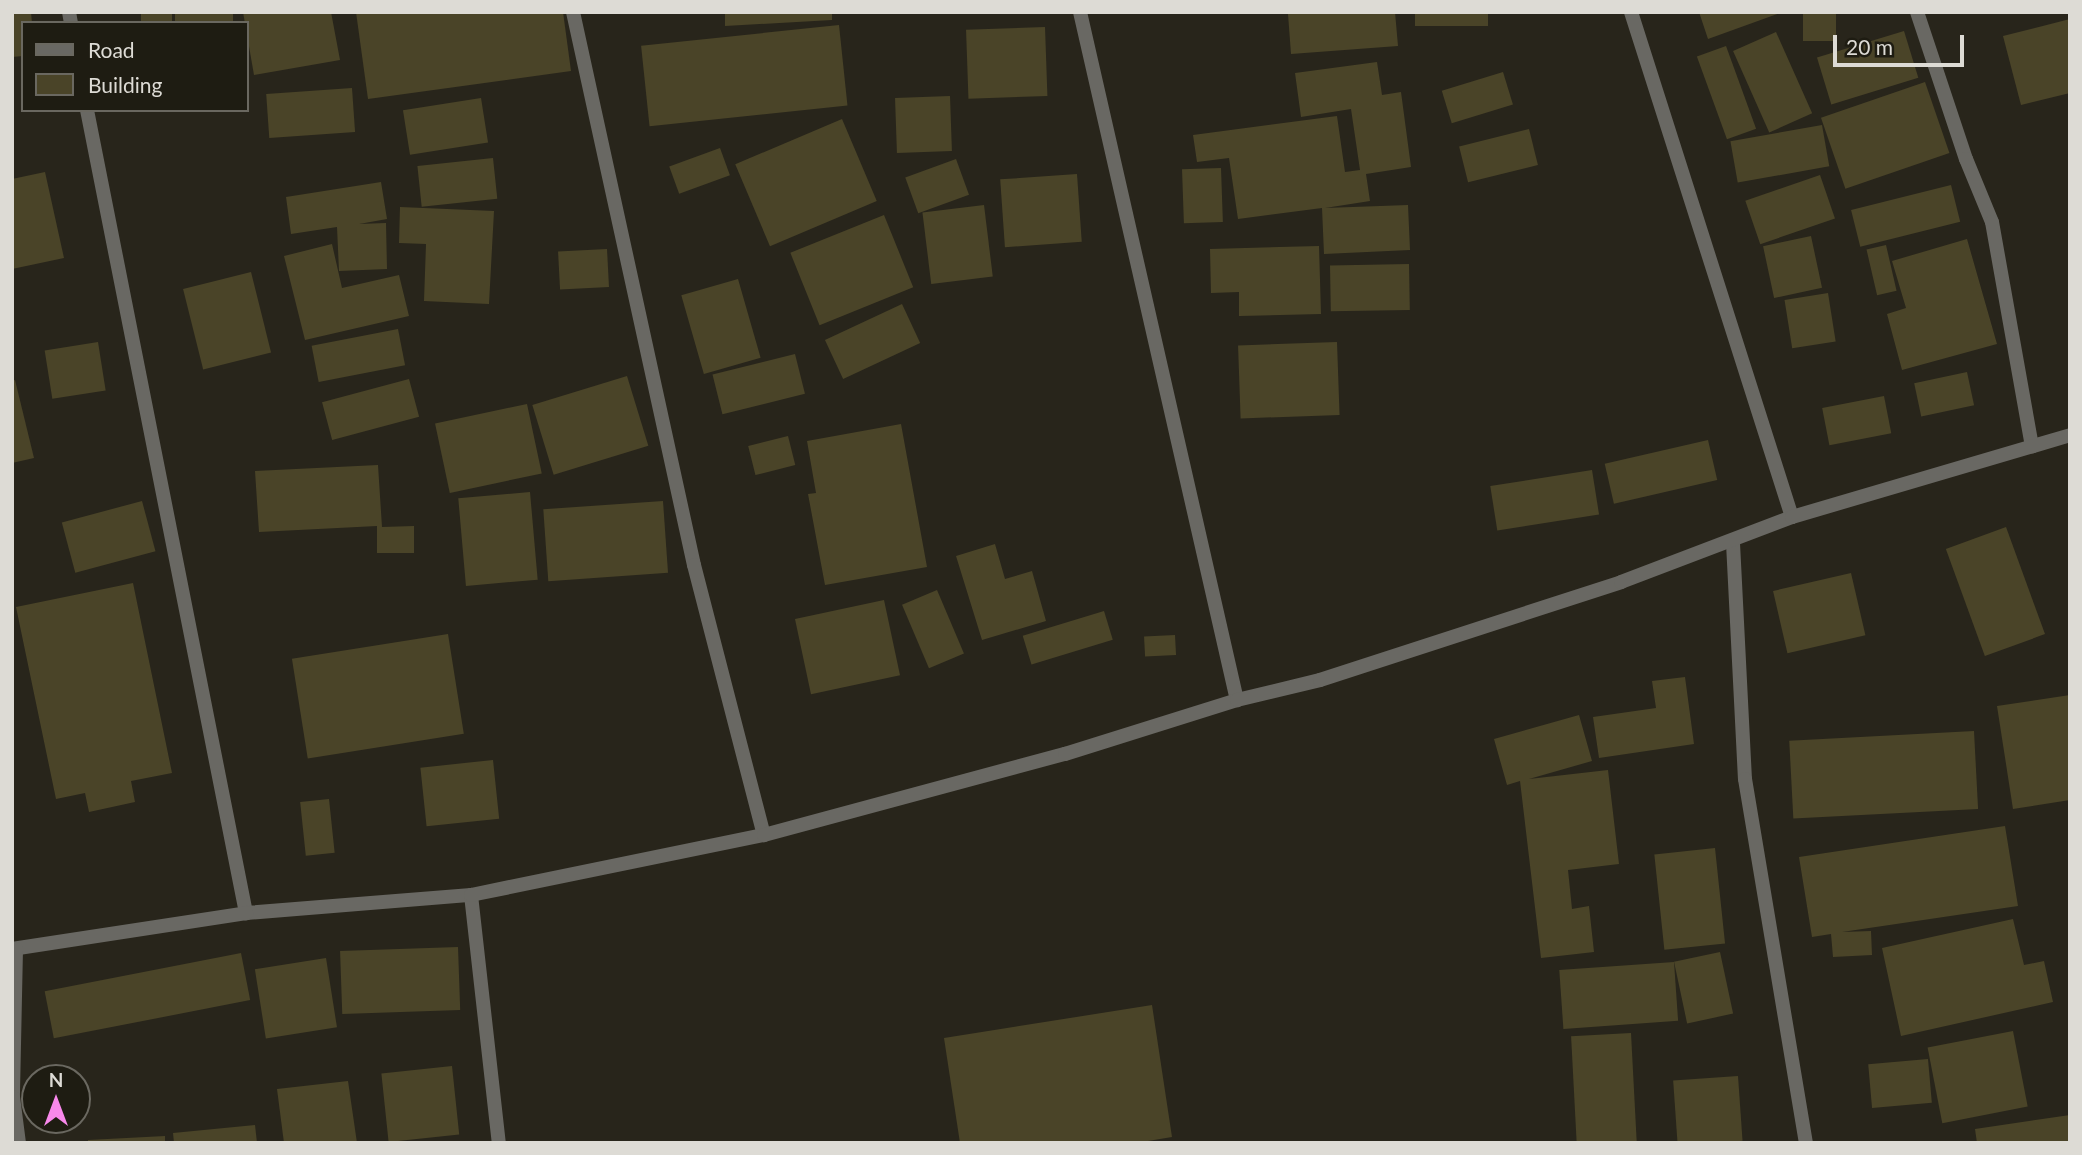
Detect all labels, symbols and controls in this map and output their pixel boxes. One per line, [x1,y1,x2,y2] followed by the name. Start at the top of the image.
[21,21,248,112] legend
[1837,21,1968,65] scale bar
[1846,34,1893,59] text: 20 m
[88,37,135,62] text: Road
[88,72,163,97] text: Building
[21,1064,91,1134] north arrow
[49,1068,63,1091] text: N

